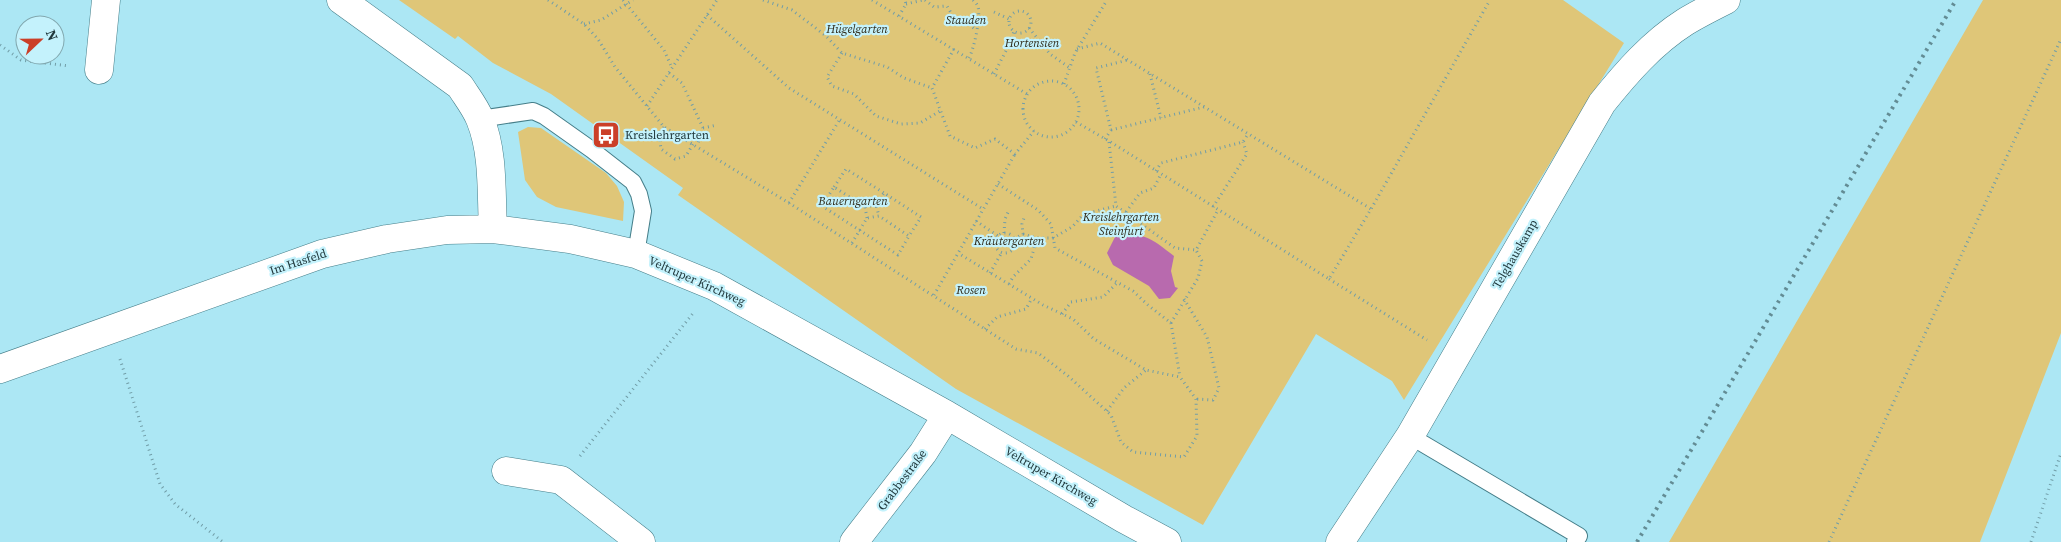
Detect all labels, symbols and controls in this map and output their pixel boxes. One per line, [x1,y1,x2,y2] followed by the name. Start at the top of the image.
[946,12,987,28] park label: Stauden
[15,15,65,65] north arrow
[825,21,888,37] park label: Hügelgarten
[41,27,63,44] text: N
[1004,35,1060,51] park label: Hortensien
[591,120,621,150] bus stop icon: Kreislehrgarten
[625,127,709,143] place label: Kreislehrgarten
[817,193,888,209] park label: Bauerngarten
[1082,209,1159,239] park label: Kreislehrgarten Steinfurt
[1489,216,1541,292] street label: Telghauskamp
[973,233,1045,249] park label: Kräutergarten
[267,245,329,279] street label: Im Hasfeld
[646,253,748,309] street label: Veltruper Kirchweg
[955,282,986,298] park label: Rosen
[1002,443,1100,509] street label: Veltruper Kirchweg
[874,446,930,514] street label: Grabbestraße

